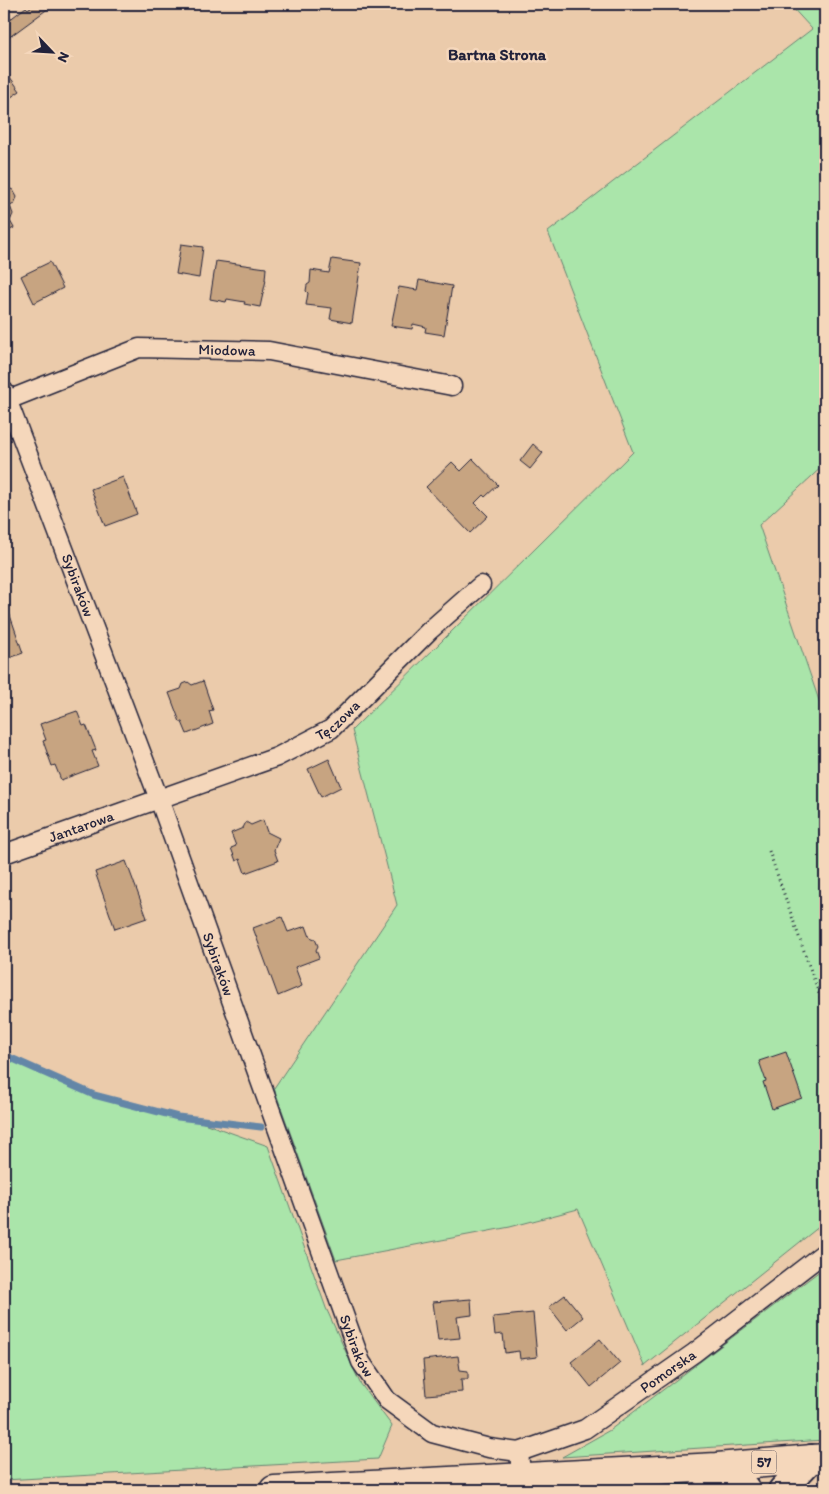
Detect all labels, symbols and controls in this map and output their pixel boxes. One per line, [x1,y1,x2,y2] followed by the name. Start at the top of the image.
[28,28,78,78] north arrow
[448,45,547,64] district label: Bartna Strona
[54,49,73,65] text: N
[198,340,256,360] street label: Miodowa
[58,551,98,620] street label: Sybiraków
[312,696,364,744] street label: Tęczowa
[46,807,116,846] street label: Jantarowa
[199,930,238,998] street label: Sybiraków
[336,1312,378,1381] street label: Sybiraków
[636,1345,699,1397] street label: Pomorska
[752,1450,776,1474] road number: 57

